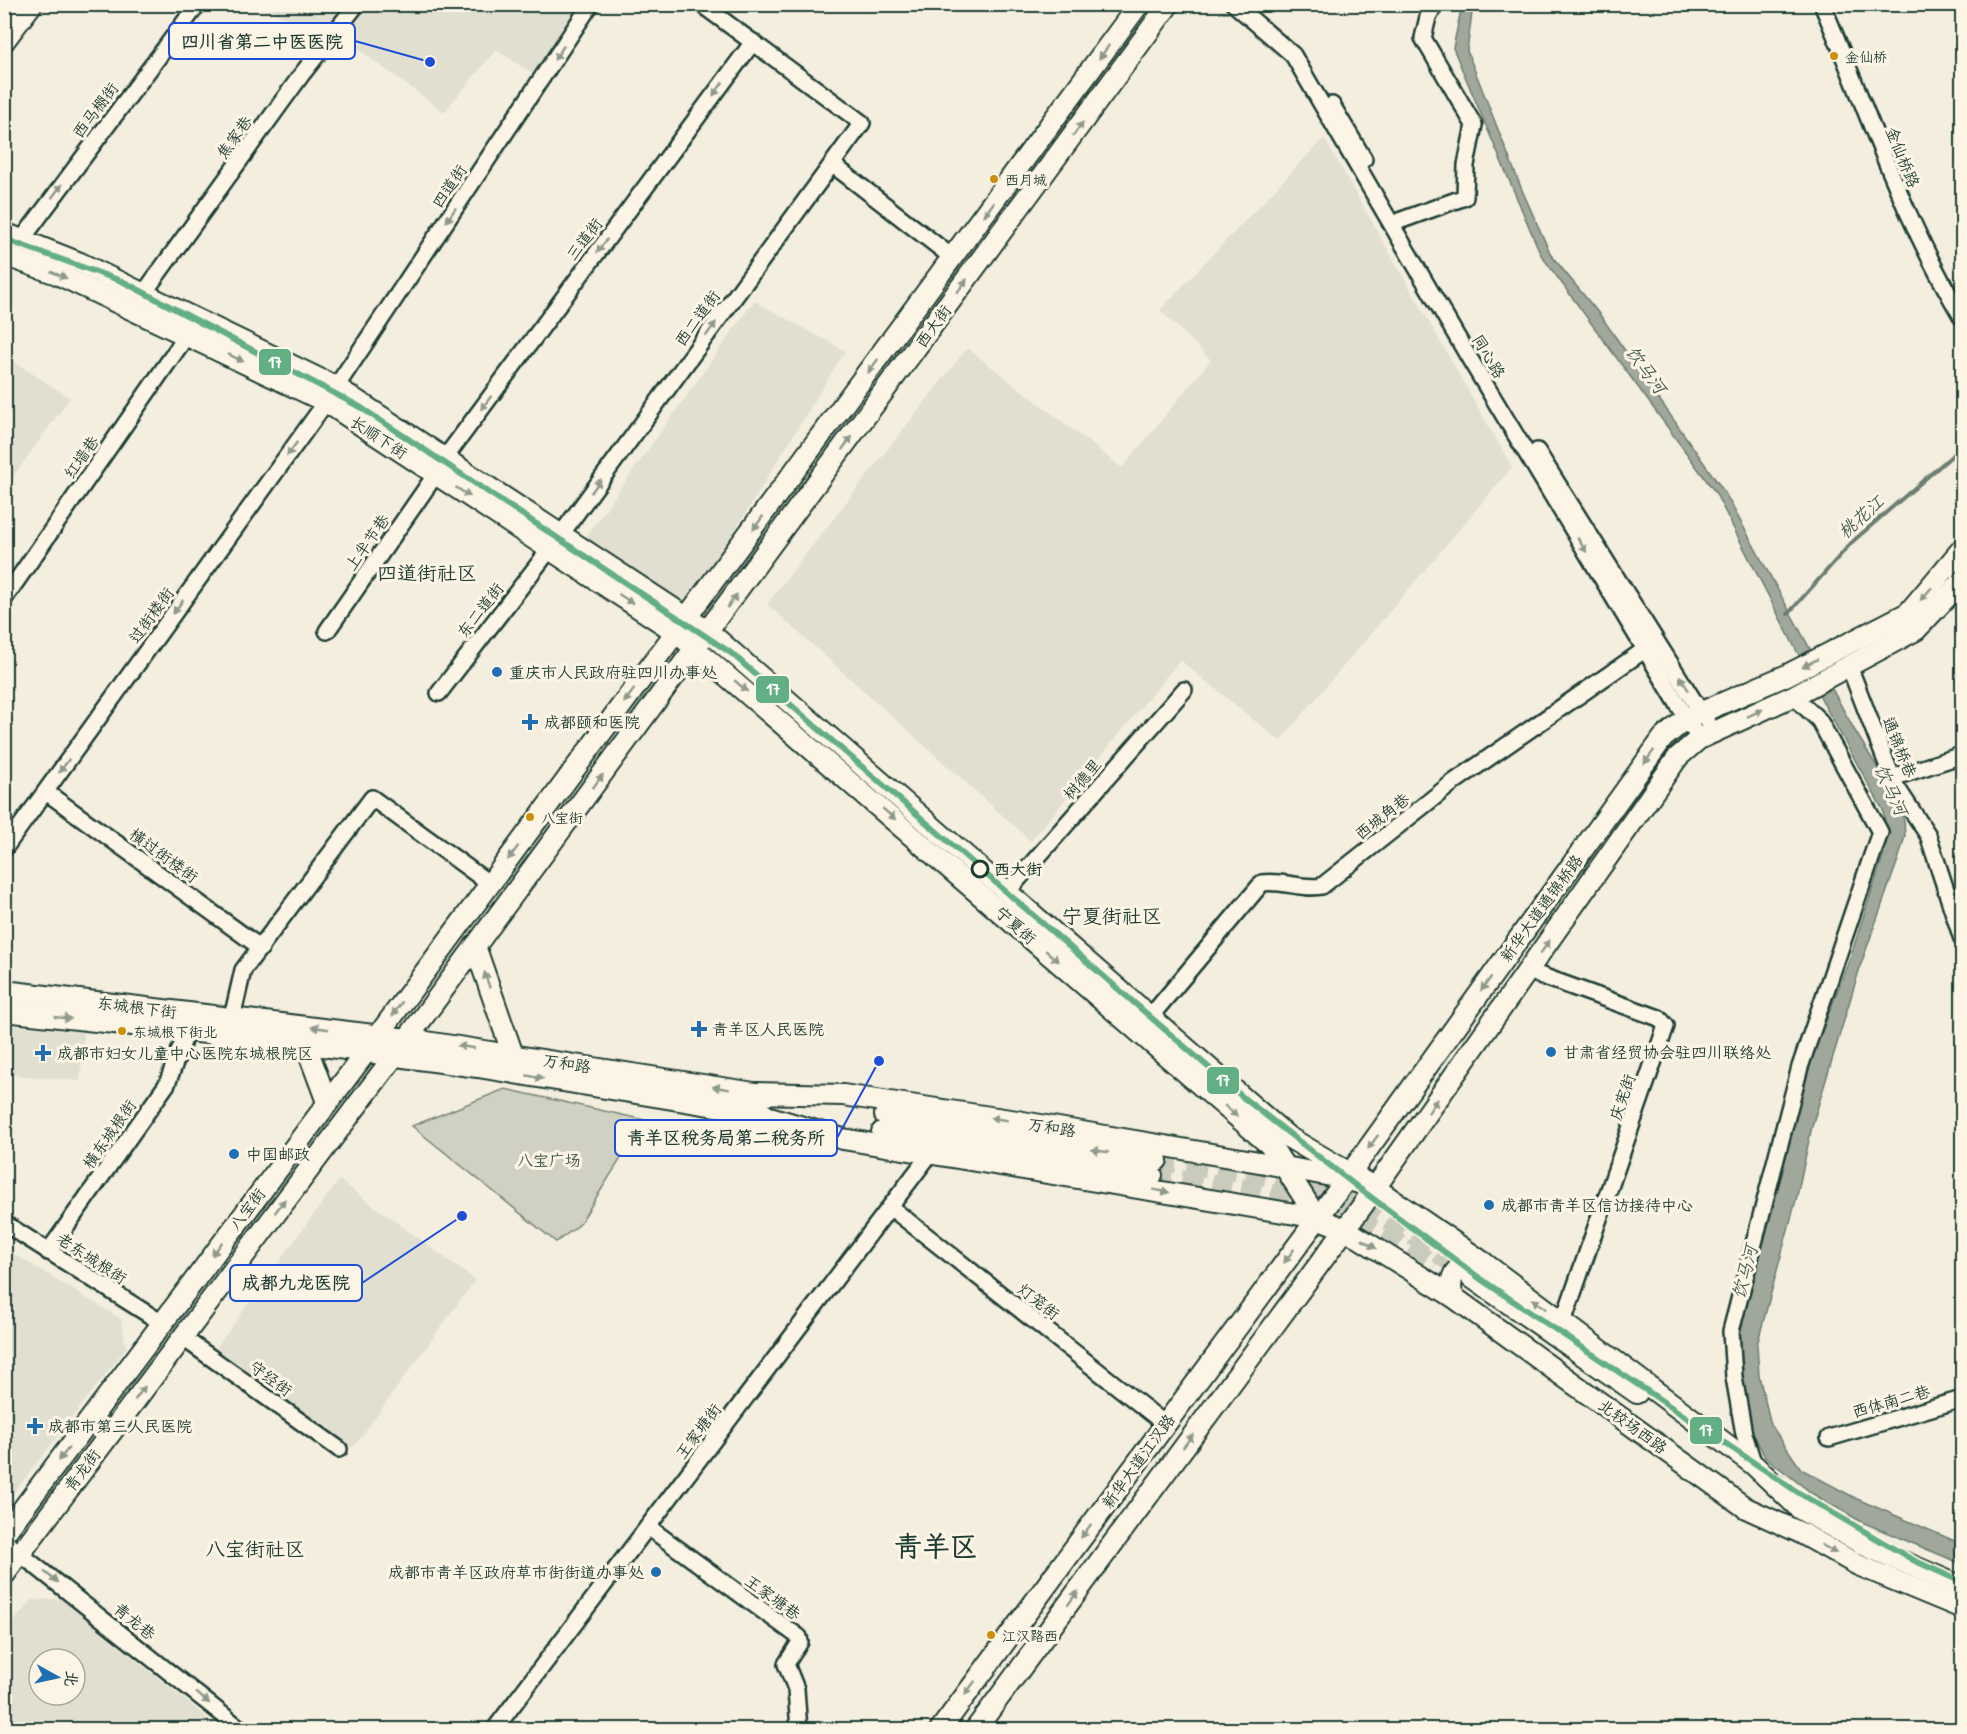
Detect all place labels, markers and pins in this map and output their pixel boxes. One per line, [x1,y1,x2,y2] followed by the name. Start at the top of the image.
[169,23,355,59] callout: 四川省第二中医医院
[1845,47,1887,66] place label: 金仙桥
[1828,50,1840,62] marker: 金仙桥
[1005,170,1047,189] place label: 西月城
[988,173,1000,185] marker: 西月城
[509,661,718,683] place label: 重庆市人民政府驻四川办事处
[490,665,504,679] marker: 重庆市人民政府驻四川办事处
[544,711,640,733] place label: 成都颐和医院
[521,713,539,731] marker: 成都颐和医院
[541,808,583,827] place label: 八宝街
[524,811,536,823] marker: 八宝街
[994,858,1042,880] place label: 西大街
[971,860,989,878] marker: 西大街
[712,1018,824,1040] place label: 青羊区人民医院
[690,1020,708,1038] marker: 青羊区人民医院
[133,1022,217,1041] place label: 东城根下街北
[116,1025,128,1037] marker: 东城根下街北
[1563,1041,1772,1063] place label: 甘肃省经贸协会驻四川联络处
[57,1042,313,1064] place label: 成都市妇女儿童中心医院东城根院区
[34,1044,52,1062] marker: 成都市妇女儿童中心医院东城根院区
[1544,1045,1558,1059] marker: 甘肃省经贸协会驻四川联络处
[615,1120,837,1156] callout: 青羊区税务局第二税务所
[246,1143,310,1165] place label: 中国邮政
[227,1147,241,1161] marker: 中国邮政
[1501,1194,1693,1216] place label: 成都市青羊区信访接待中心
[1482,1198,1496,1212] marker: 成都市青羊区信访接待中心
[230,1265,362,1301] callout: 成都九龙医院
[48,1415,192,1437] place label: 成都市第三人民医院
[26,1417,44,1435] marker: 成都市第三人民医院
[388,1561,645,1583] place label: 成都市青羊区政府草市街街道办事处
[649,1565,663,1579] marker: 成都市青羊区政府草市街街道办事处
[1002,1626,1058,1645] place label: 江汉路西
[985,1629,997,1641] marker: 江汉路西

